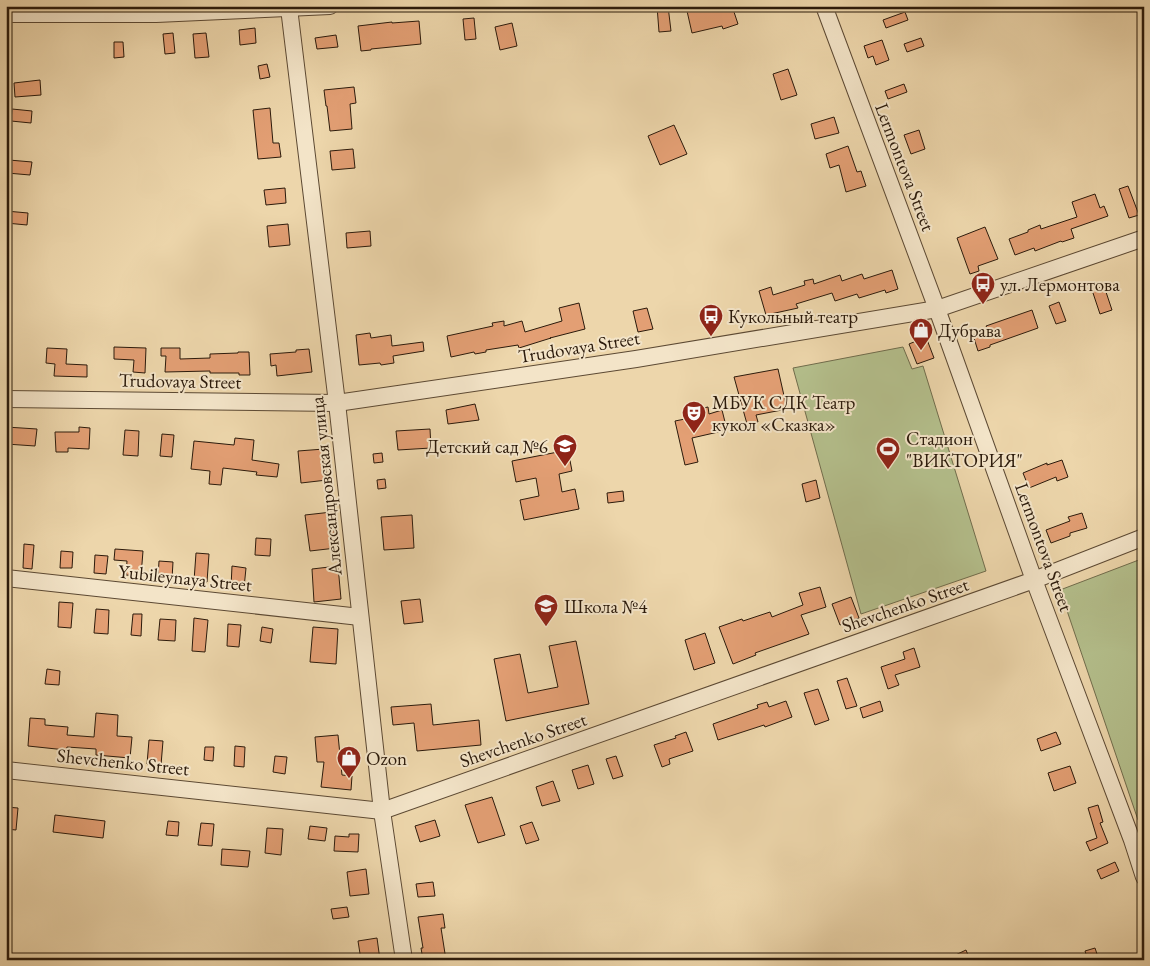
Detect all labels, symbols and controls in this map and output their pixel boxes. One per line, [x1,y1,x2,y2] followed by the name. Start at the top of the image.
[869,99,941,235] street label: Lermontova Street
[970,271,996,305] bus stop icon: ул. Лермонтова
[1000,272,1120,297] place label: ул. Лермонтова
[698,303,724,337] bus stop icon: Кукольный театр
[728,304,858,329] place label: Кукольный театр
[908,317,934,351] shop icon: Дубрава
[938,318,1002,343] place label: Дубрава
[517,325,641,369] street label: Trudovaya Street
[119,367,241,395] street label: Trudovaya Street
[712,390,855,437] place label: МБУК СДК Театр кукол «Сказка»
[304,395,348,578] street label: Александровская улица
[681,400,707,434] theatre icon: МБУК СДК Театр кукол «Сказка»
[906,426,1023,473] place label: Стадион "ВИКТОРИЯ"
[552,433,578,467] school or university icon: Детский сад №6
[426,434,548,459] place label: Детский сад №6
[875,436,901,470] sports icon: Стадион "ВИКТОРИЯ"
[1009,479,1079,615] street label: Lermontova Street
[117,559,253,597] street label: Yubileynaya Street
[838,572,972,638] street label: Shevchenko Street
[533,593,559,627] school or university icon: Школа №4
[564,594,648,619] place label: Школа №4
[456,707,590,773] street label: Shevchenko Street
[56,743,190,781] street label: Shevchenko Street
[336,745,362,779] shop icon: Ozon
[366,746,407,771] place label: Ozon

